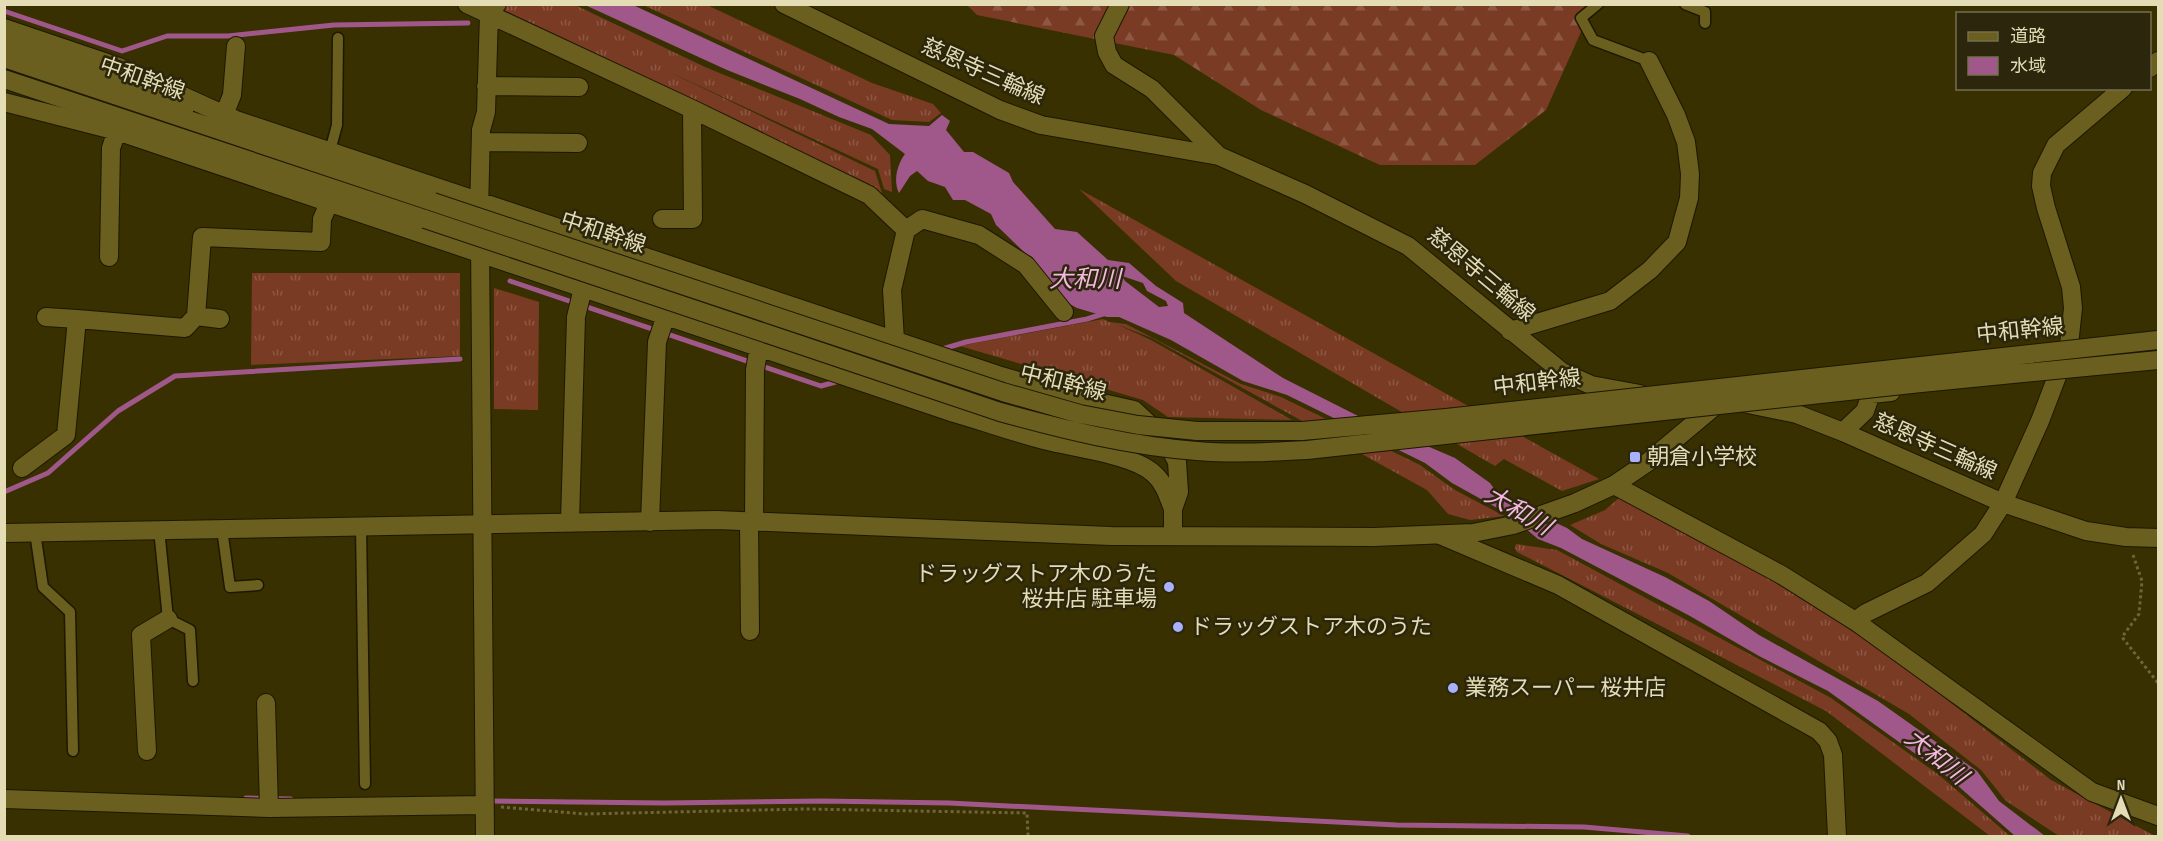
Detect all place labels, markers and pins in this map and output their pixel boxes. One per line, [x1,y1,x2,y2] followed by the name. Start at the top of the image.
[1647,444,1757,471] place label: 朝倉小学校
[1628,450,1642,464] marker: 朝倉小学校
[915,561,1157,613] place label: ドラッグストア木のうた 桜井店 駐車場
[1162,580,1176,594] marker: ドラッグストア木のうた 桜井店 駐車場
[1190,614,1432,641] place label: ドラッグストア木のうた
[1171,620,1185,634] marker: ドラッグストア木のうた
[1465,675,1666,702] place label: 業務スーパー 桜井店
[1446,681,1460,695] marker: 業務スーパー 桜井店

